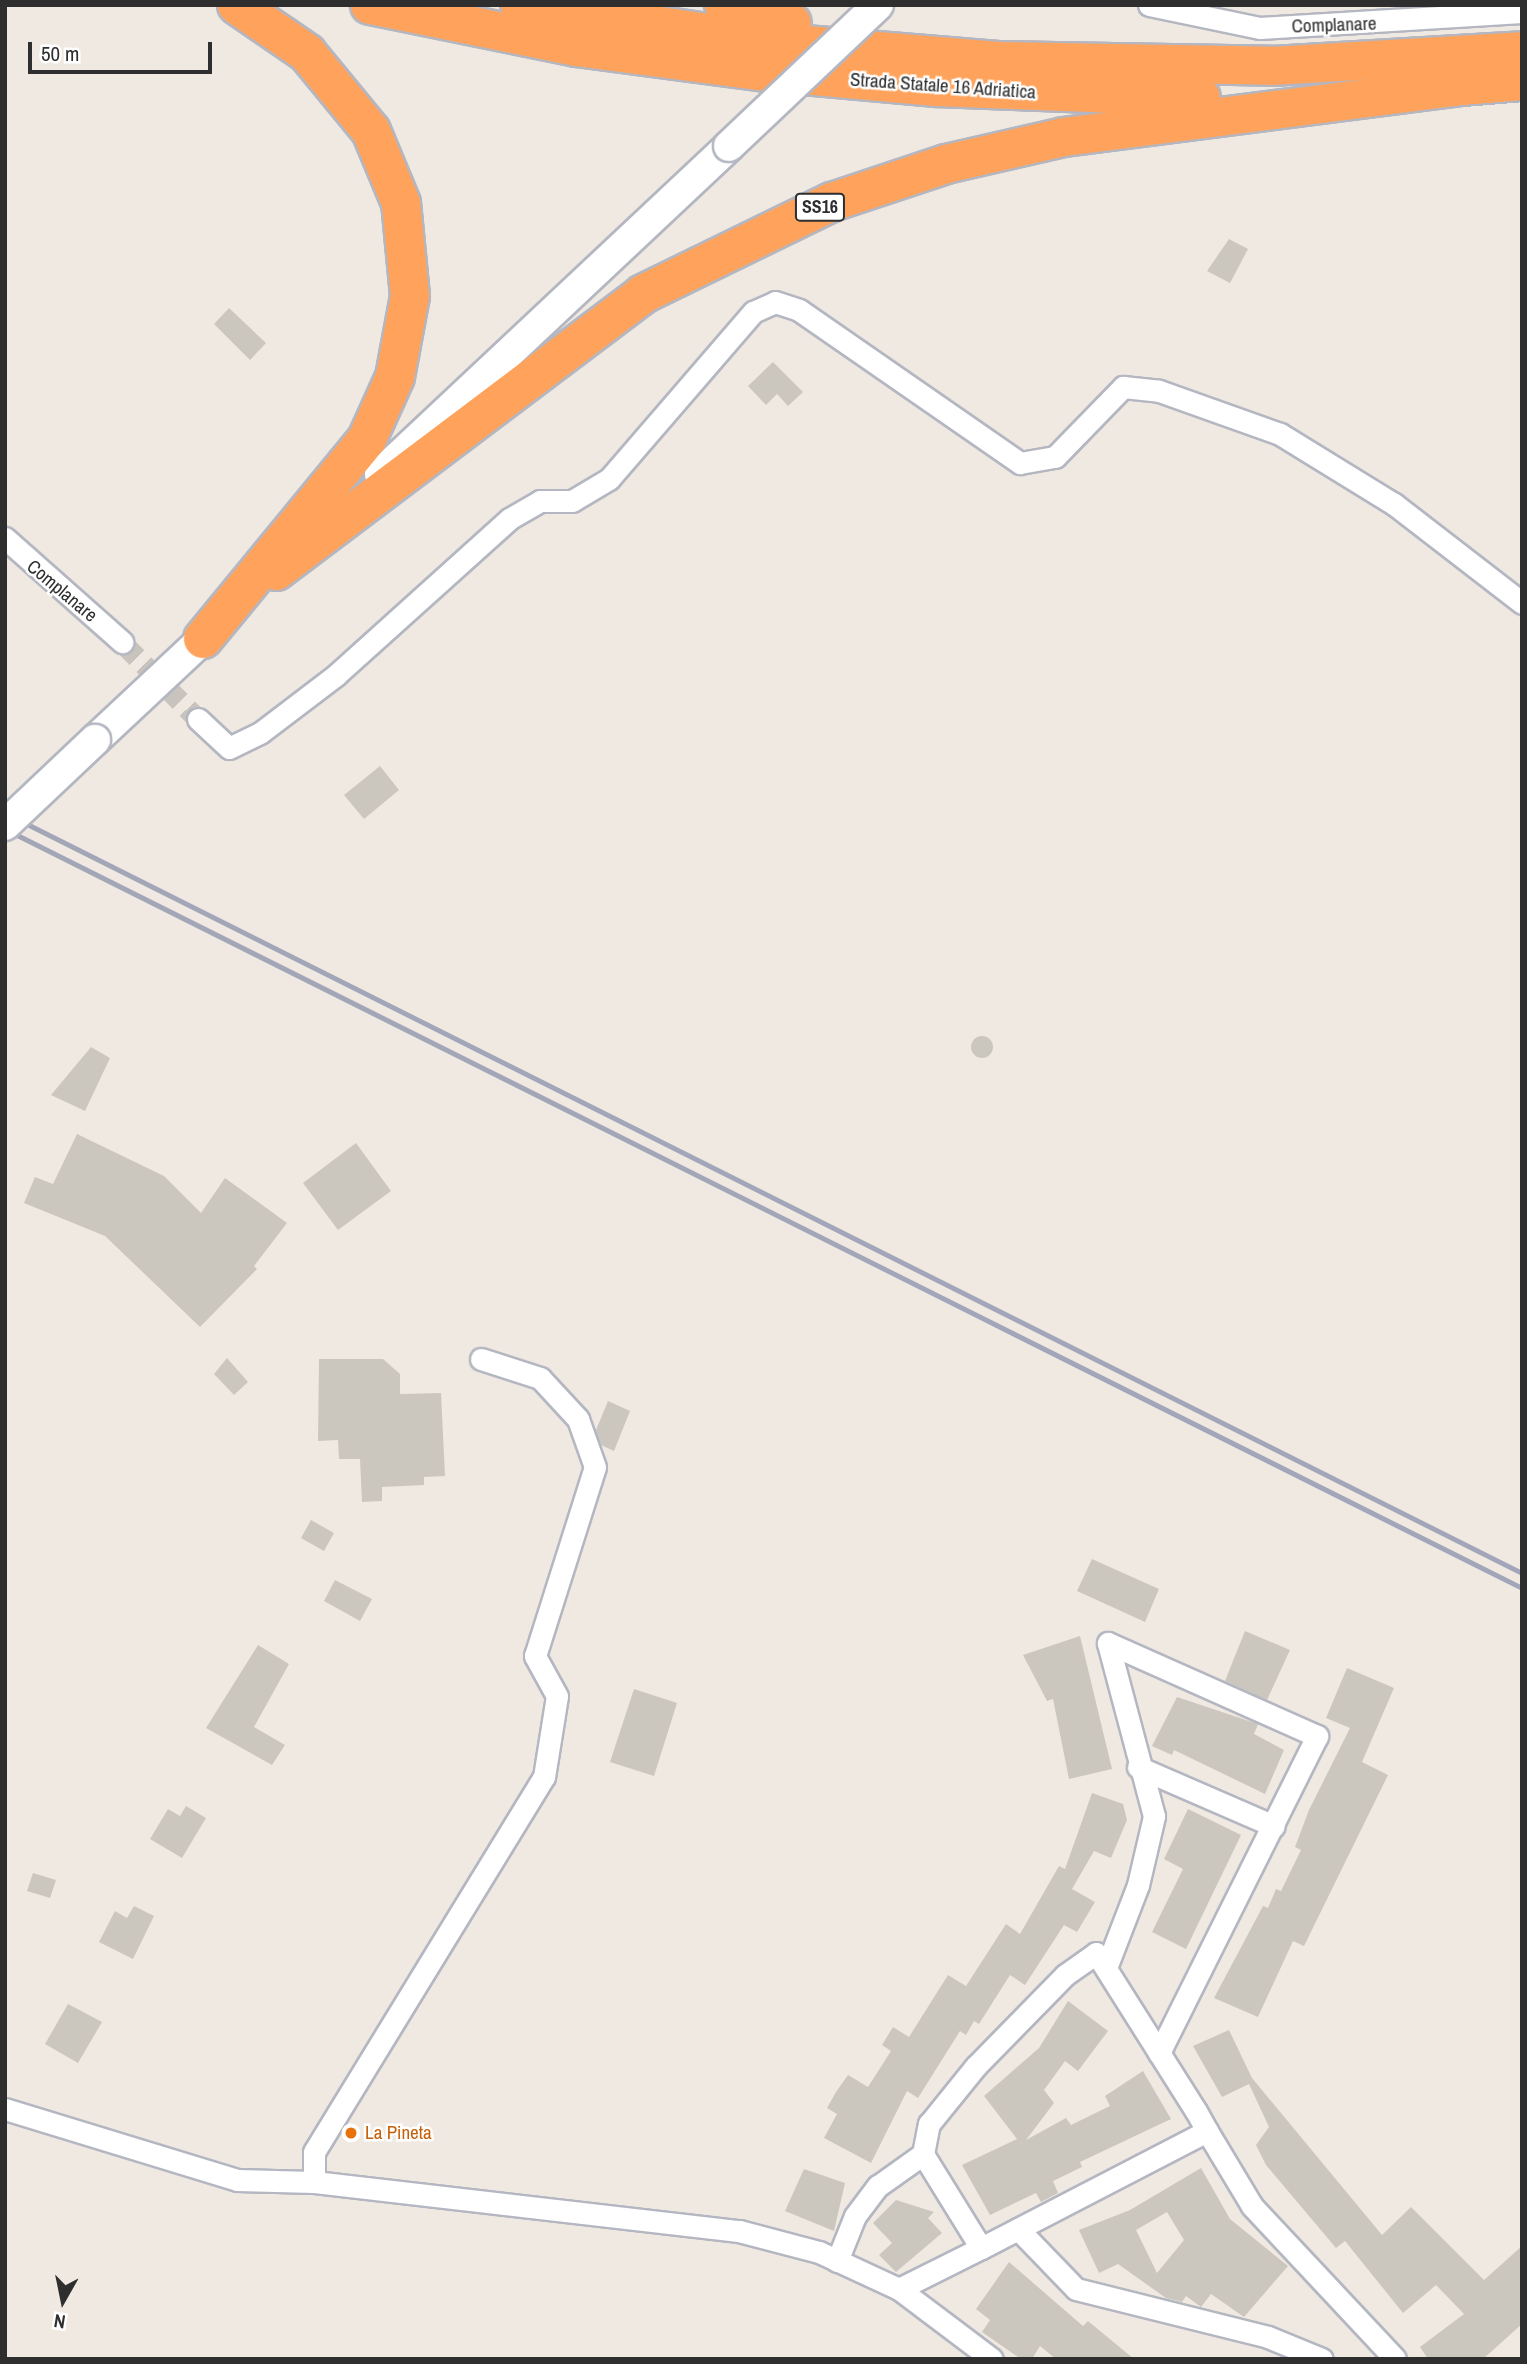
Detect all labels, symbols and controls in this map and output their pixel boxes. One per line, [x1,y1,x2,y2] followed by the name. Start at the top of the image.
[1291,12,1377,38] street label: Complanare
[32,28,215,72] scale bar
[41,39,79,68] text: 50 m
[849,68,1037,104] street label: Strada Statale 16 Adriatica
[794,192,846,222] road number: SS16
[22,555,102,627] street label: Complanare
[365,2122,432,2144] place label: La Pineta
[343,2125,359,2141] marker: La Pineta
[28,2266,98,2336] north arrow
[52,2308,67,2335] text: N

